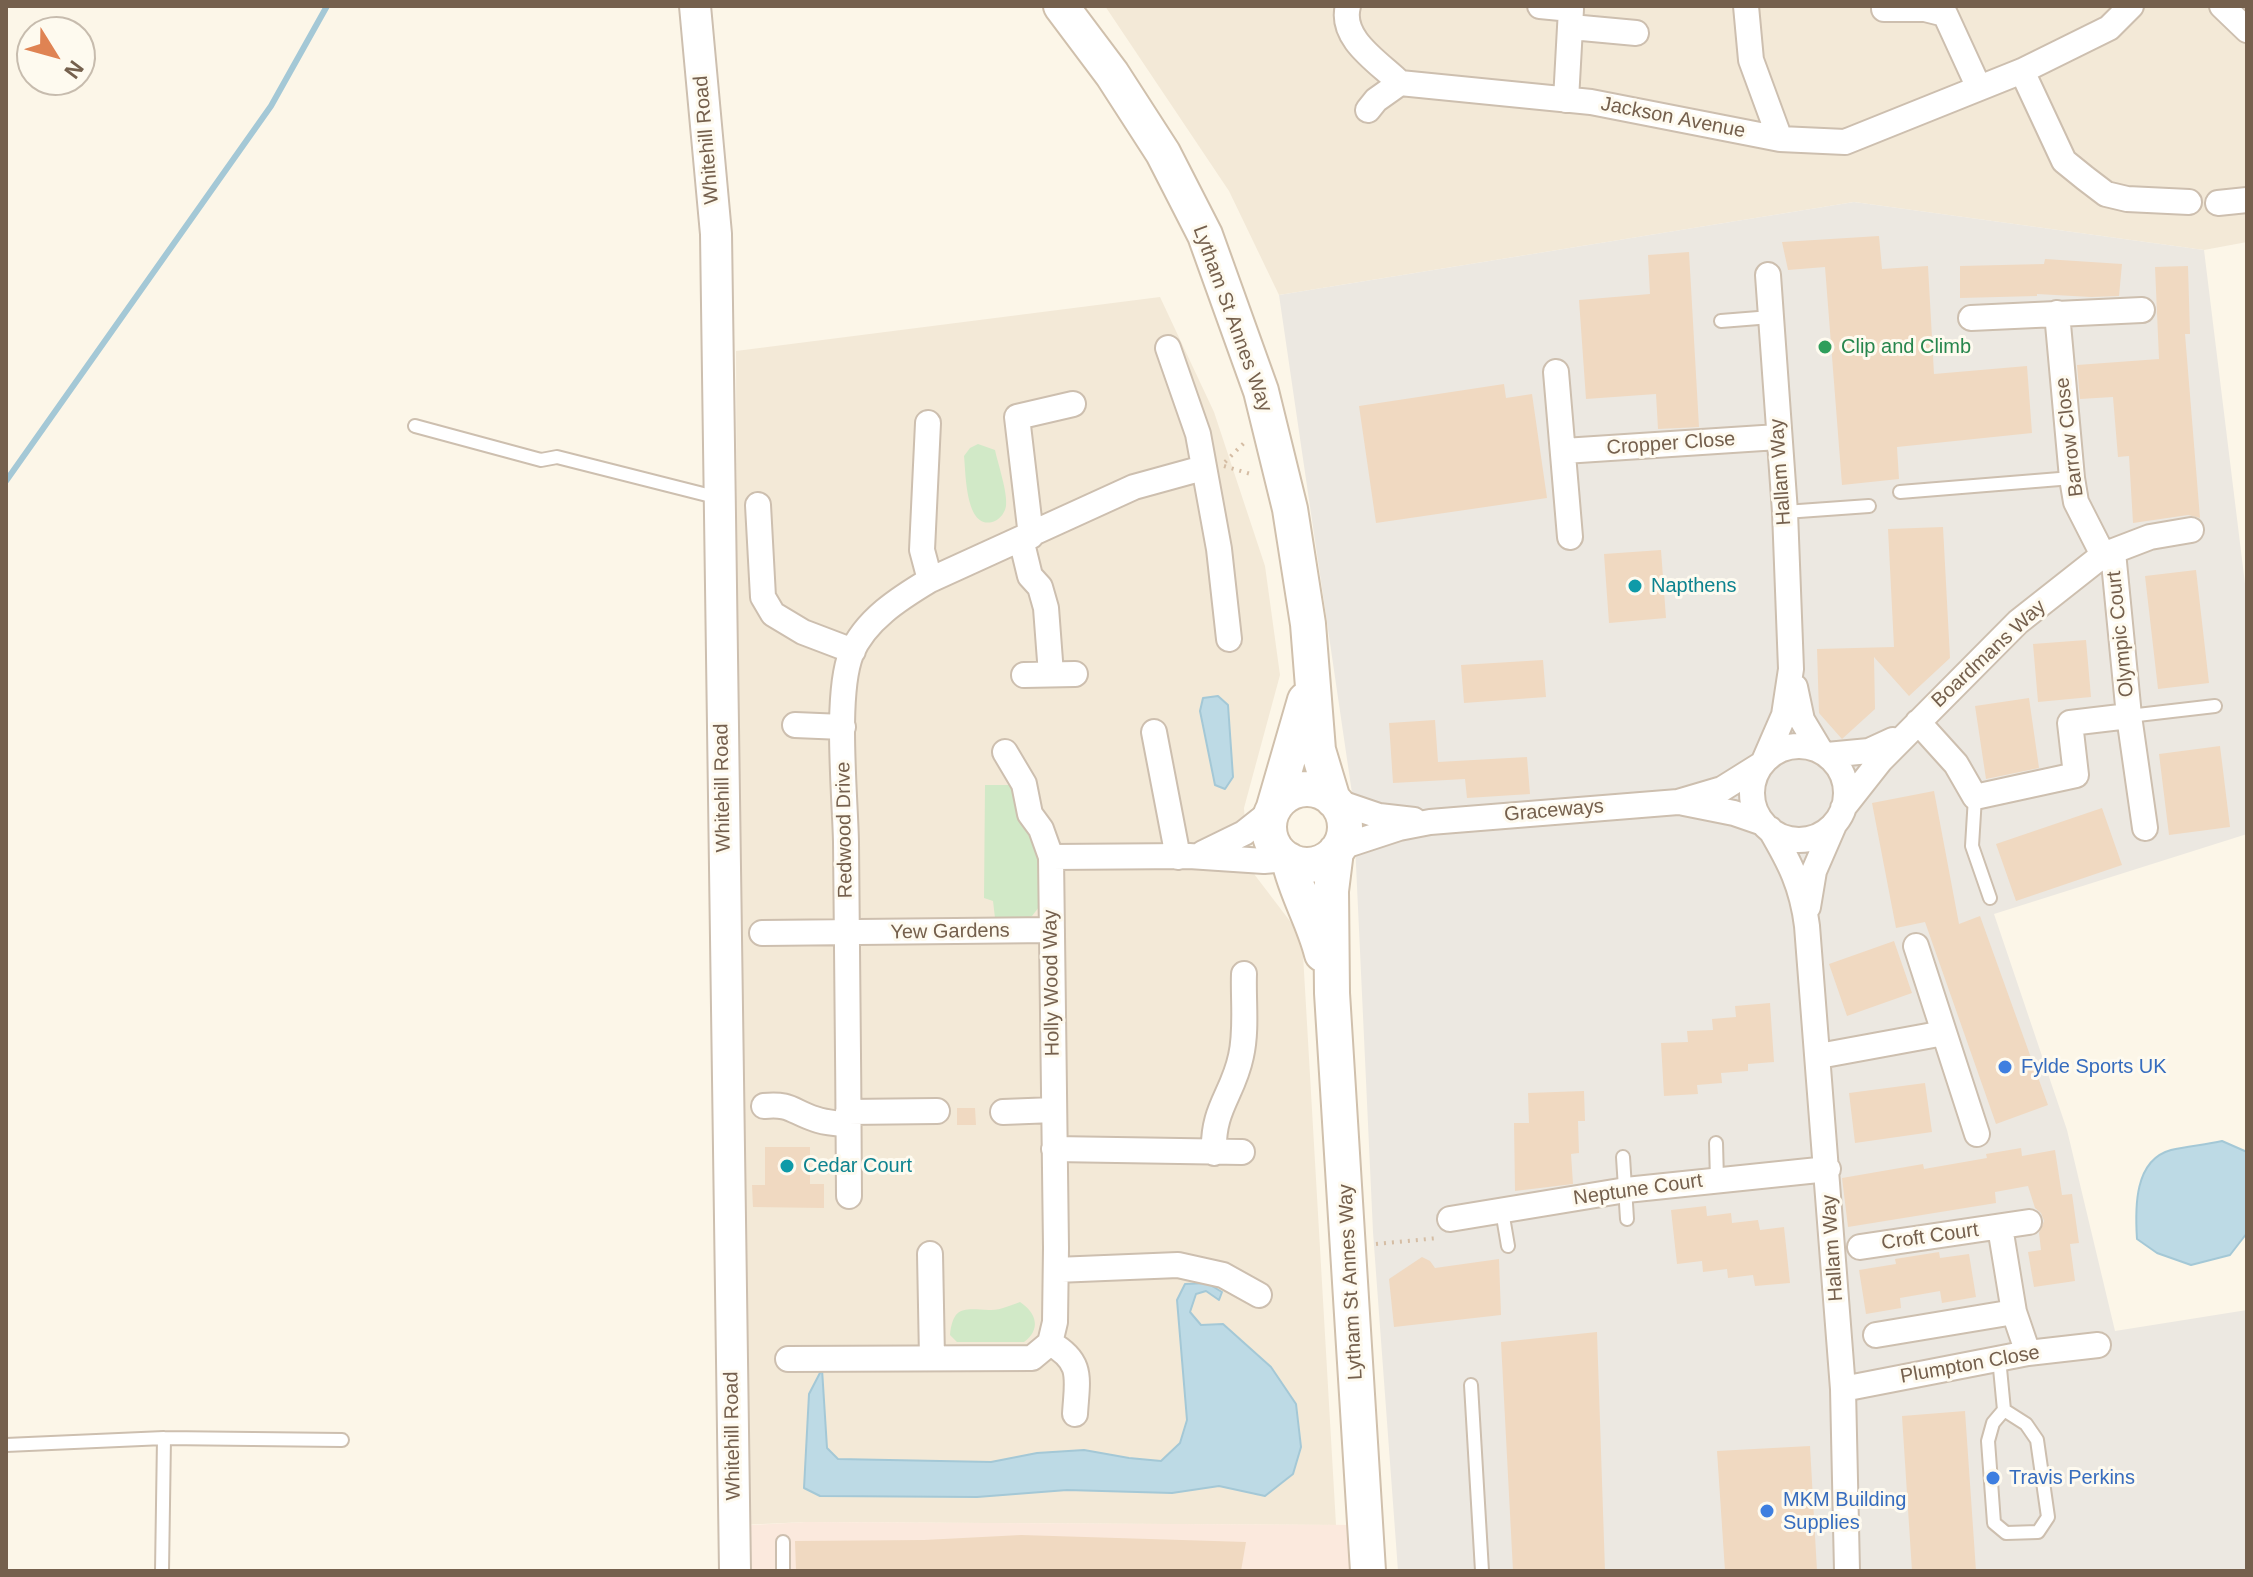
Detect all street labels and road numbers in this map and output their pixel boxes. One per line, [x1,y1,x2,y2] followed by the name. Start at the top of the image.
[689,75,725,205] street label: Whitehill Road
[1599,92,1747,144] street label: Jackson Avenue
[1187,223,1277,415] street label: Lytham St Annes Way
[2051,376,2089,498] street label: Barrow Close
[1765,418,1797,526] street label: Hallam Way
[1606,428,1736,460] street label: Cropper Close
[2102,570,2140,698] street label: Olympic Court
[1927,595,2051,713] street label: Boardmans Way
[710,723,736,853] street label: Whitehill Road
[832,761,858,899] street label: Redwood Drive
[1503,795,1605,827] street label: Graceways
[1039,909,1065,1057] street label: Holly Wood Way
[890,919,1010,945] street label: Yew Gardens
[1572,1169,1704,1211] street label: Neptune Court
[1334,1183,1368,1381] street label: Lytham St Annes Way
[1817,1194,1849,1302] street label: Hallam Way
[1880,1218,1980,1256] street label: Croft Court
[1898,1341,2042,1389] street label: Plumpton Close
[720,1371,746,1501] street label: Whitehill Road

